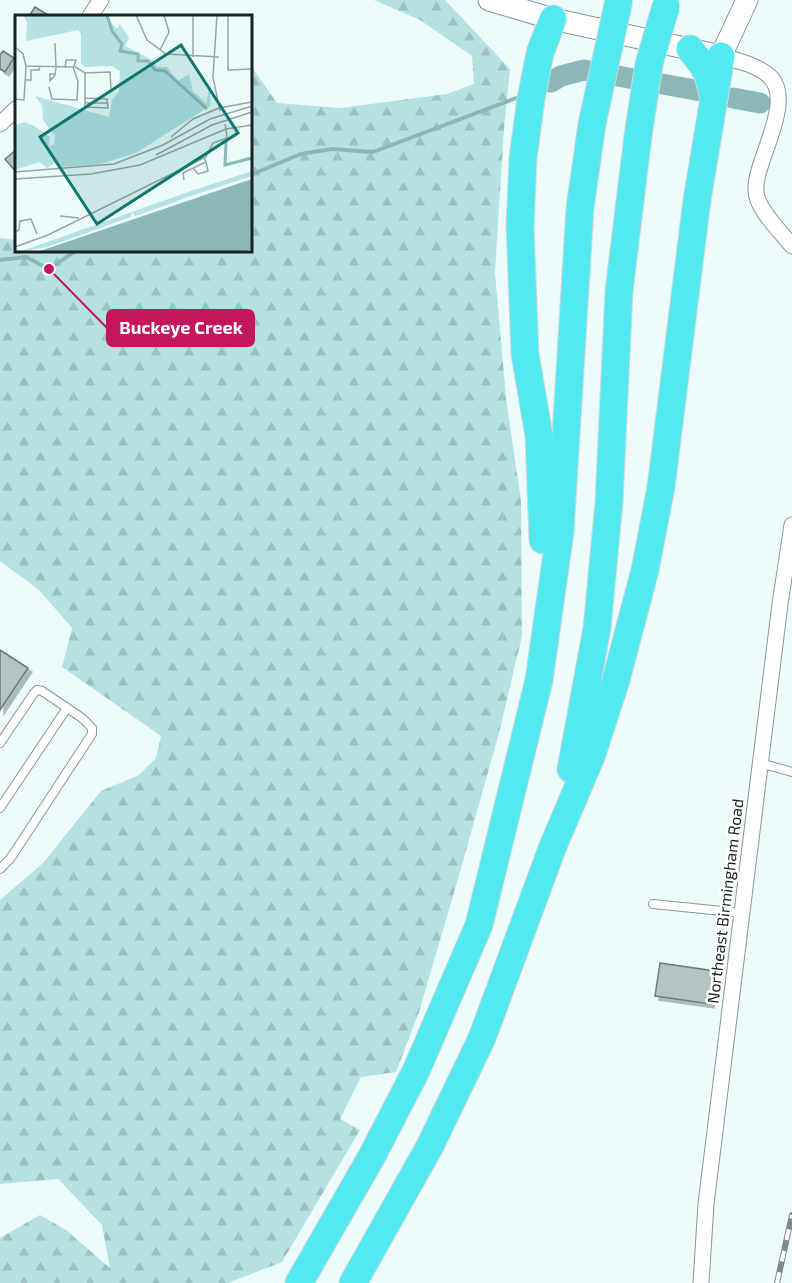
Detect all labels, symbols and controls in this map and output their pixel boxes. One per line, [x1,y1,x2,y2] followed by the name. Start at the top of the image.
[15,15,252,252] inset map
[107,310,254,346] callout: Buckeye Creek
[119,316,243,338] text: Buckeye Creek
[702,797,747,1005] street label: Northeast Birmingham Road

